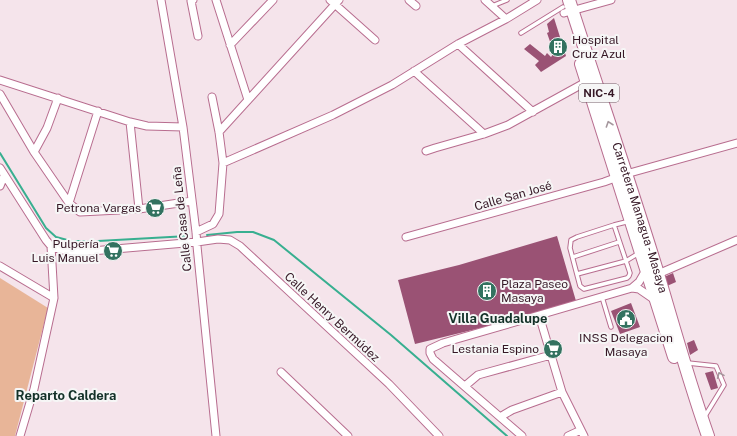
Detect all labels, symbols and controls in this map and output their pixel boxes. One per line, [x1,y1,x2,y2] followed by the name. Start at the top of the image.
[572,33,626,61] place label: Hospital Cruz Azul
[547,36,569,58] building icon: Hospital Cruz Azul
[579,84,619,102] road number: NIC-4
[606,121,614,128] one-way arrow
[609,141,670,295] street label: Carretera Managua - Masaya
[170,166,194,272] street label: Calle Casa de Leña
[473,178,554,214] street label: Calle San José
[144,197,166,219] supermarket icon: Petrona Vargas
[56,201,141,215] place label: Petrona Vargas
[32,237,99,265] place label: Pulpería Luis Manuel
[102,240,124,262] supermarket icon: Pulpería Luis Manuel
[282,269,383,365] street label: Calle Henry Bermúdez
[501,277,568,305] place label: Plaza Paseo Masaya
[476,280,498,302] building icon: Plaza Paseo Masaya
[615,308,637,330] public building icon: INSS Delegacion Masaya
[449,311,547,326] district label: Villa Guadalupe
[579,331,673,359] place label: INSS Delegacion Masaya
[542,338,564,360] supermarket icon: Lestania Espino
[452,342,539,356] place label: Lestania Espino
[717,371,725,379] one-way arrow
[16,388,116,403] district label: Reparto Caldera

